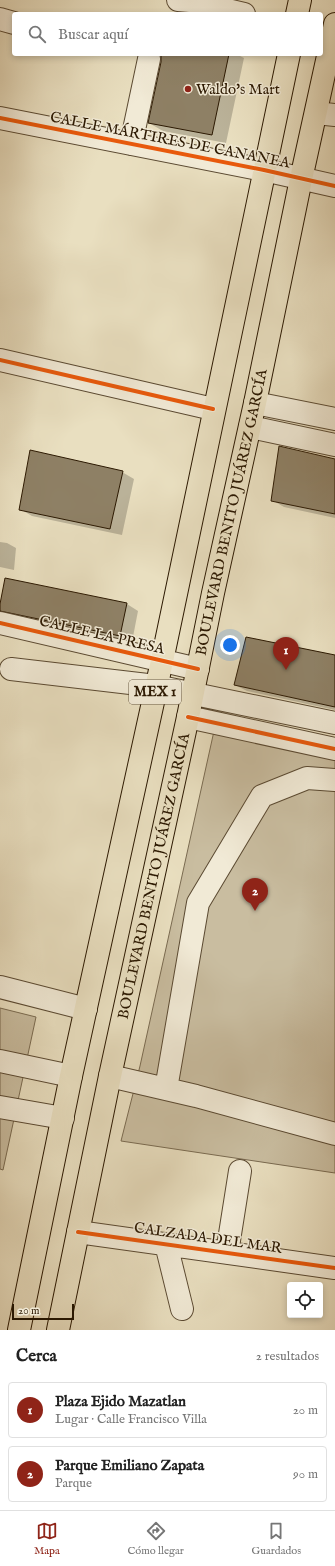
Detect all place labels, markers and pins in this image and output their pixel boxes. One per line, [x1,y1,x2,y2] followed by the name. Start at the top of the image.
[196,80,280,99] place label: Waldo's Mart
[183,84,193,94] marker: Waldo's Mart
[273,637,299,670] pin: 1
[242,878,268,911] pin: 2

